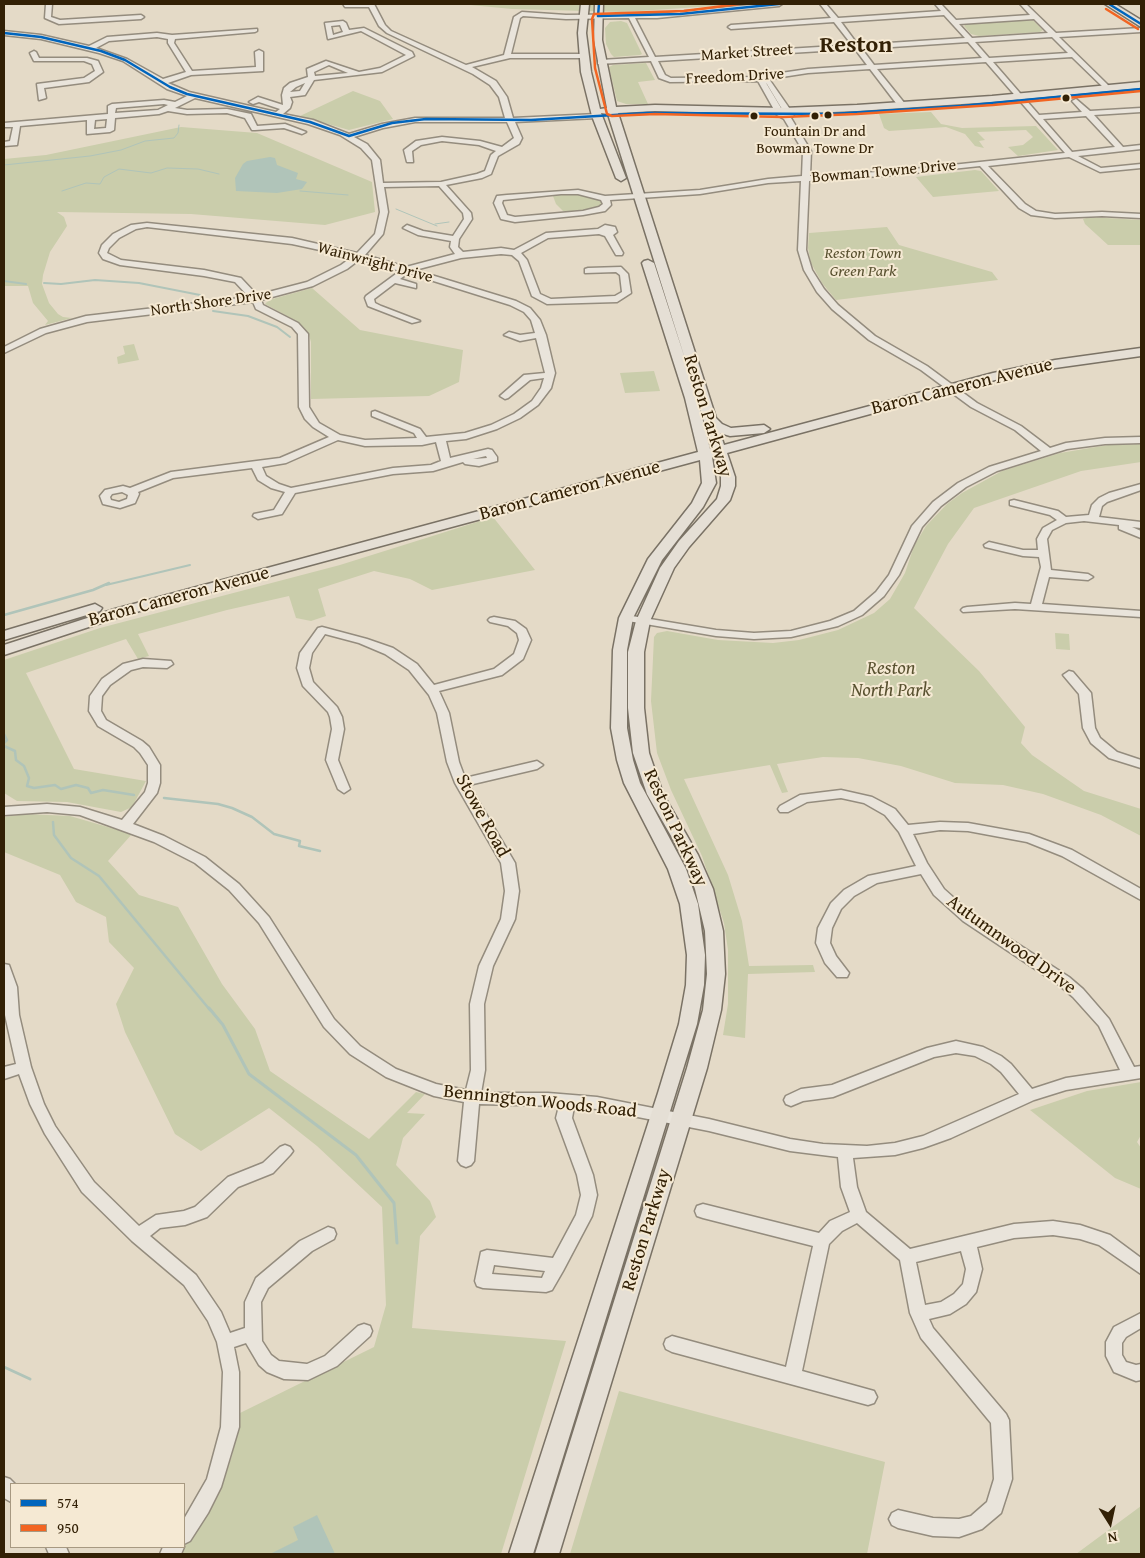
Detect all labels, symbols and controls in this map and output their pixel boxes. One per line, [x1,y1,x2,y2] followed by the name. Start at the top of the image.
[819,32,893,60] district label: Reston
[700,40,794,66] street label: Market Street
[685,65,785,89] street label: Freedom Drive
[1061,93,1071,103] unlabelled marker
[823,110,833,120] unlabelled marker
[749,111,759,121] unlabelled marker
[810,111,820,121] marker: Fountain Dr and Bowman Towne Dr
[756,123,874,158] place label: Fountain Dr and Bowman Towne Dr
[811,156,957,188] street label: Bowman Towne Drive
[315,238,435,288] street label: Wainwright Drive
[825,244,901,282] park label: Reston Town Green Park
[149,285,273,321] street label: North Shore Drive
[678,352,736,480] street label: Reston Parkway
[869,353,1055,421] street label: Baron Cameron Avenue
[477,456,663,526] street label: Baron Cameron Avenue
[86,562,272,632] street label: Baron Cameron Avenue
[851,658,931,702] park label: Reston North Park
[638,766,712,890] street label: Reston Parkway
[450,771,514,861] street label: Stowe Road
[942,890,1080,1000] street label: Autumnwood Drive
[442,1081,638,1123] street label: Bennington Woods Road
[618,1166,676,1294] street label: Reston Parkway
[10,1483,185,1548] legend
[57,1492,79,1513] text: 574
[1085,1498,1135,1548] north arrow
[57,1517,79,1538] text: 950
[1106,1527,1119,1548] text: N

